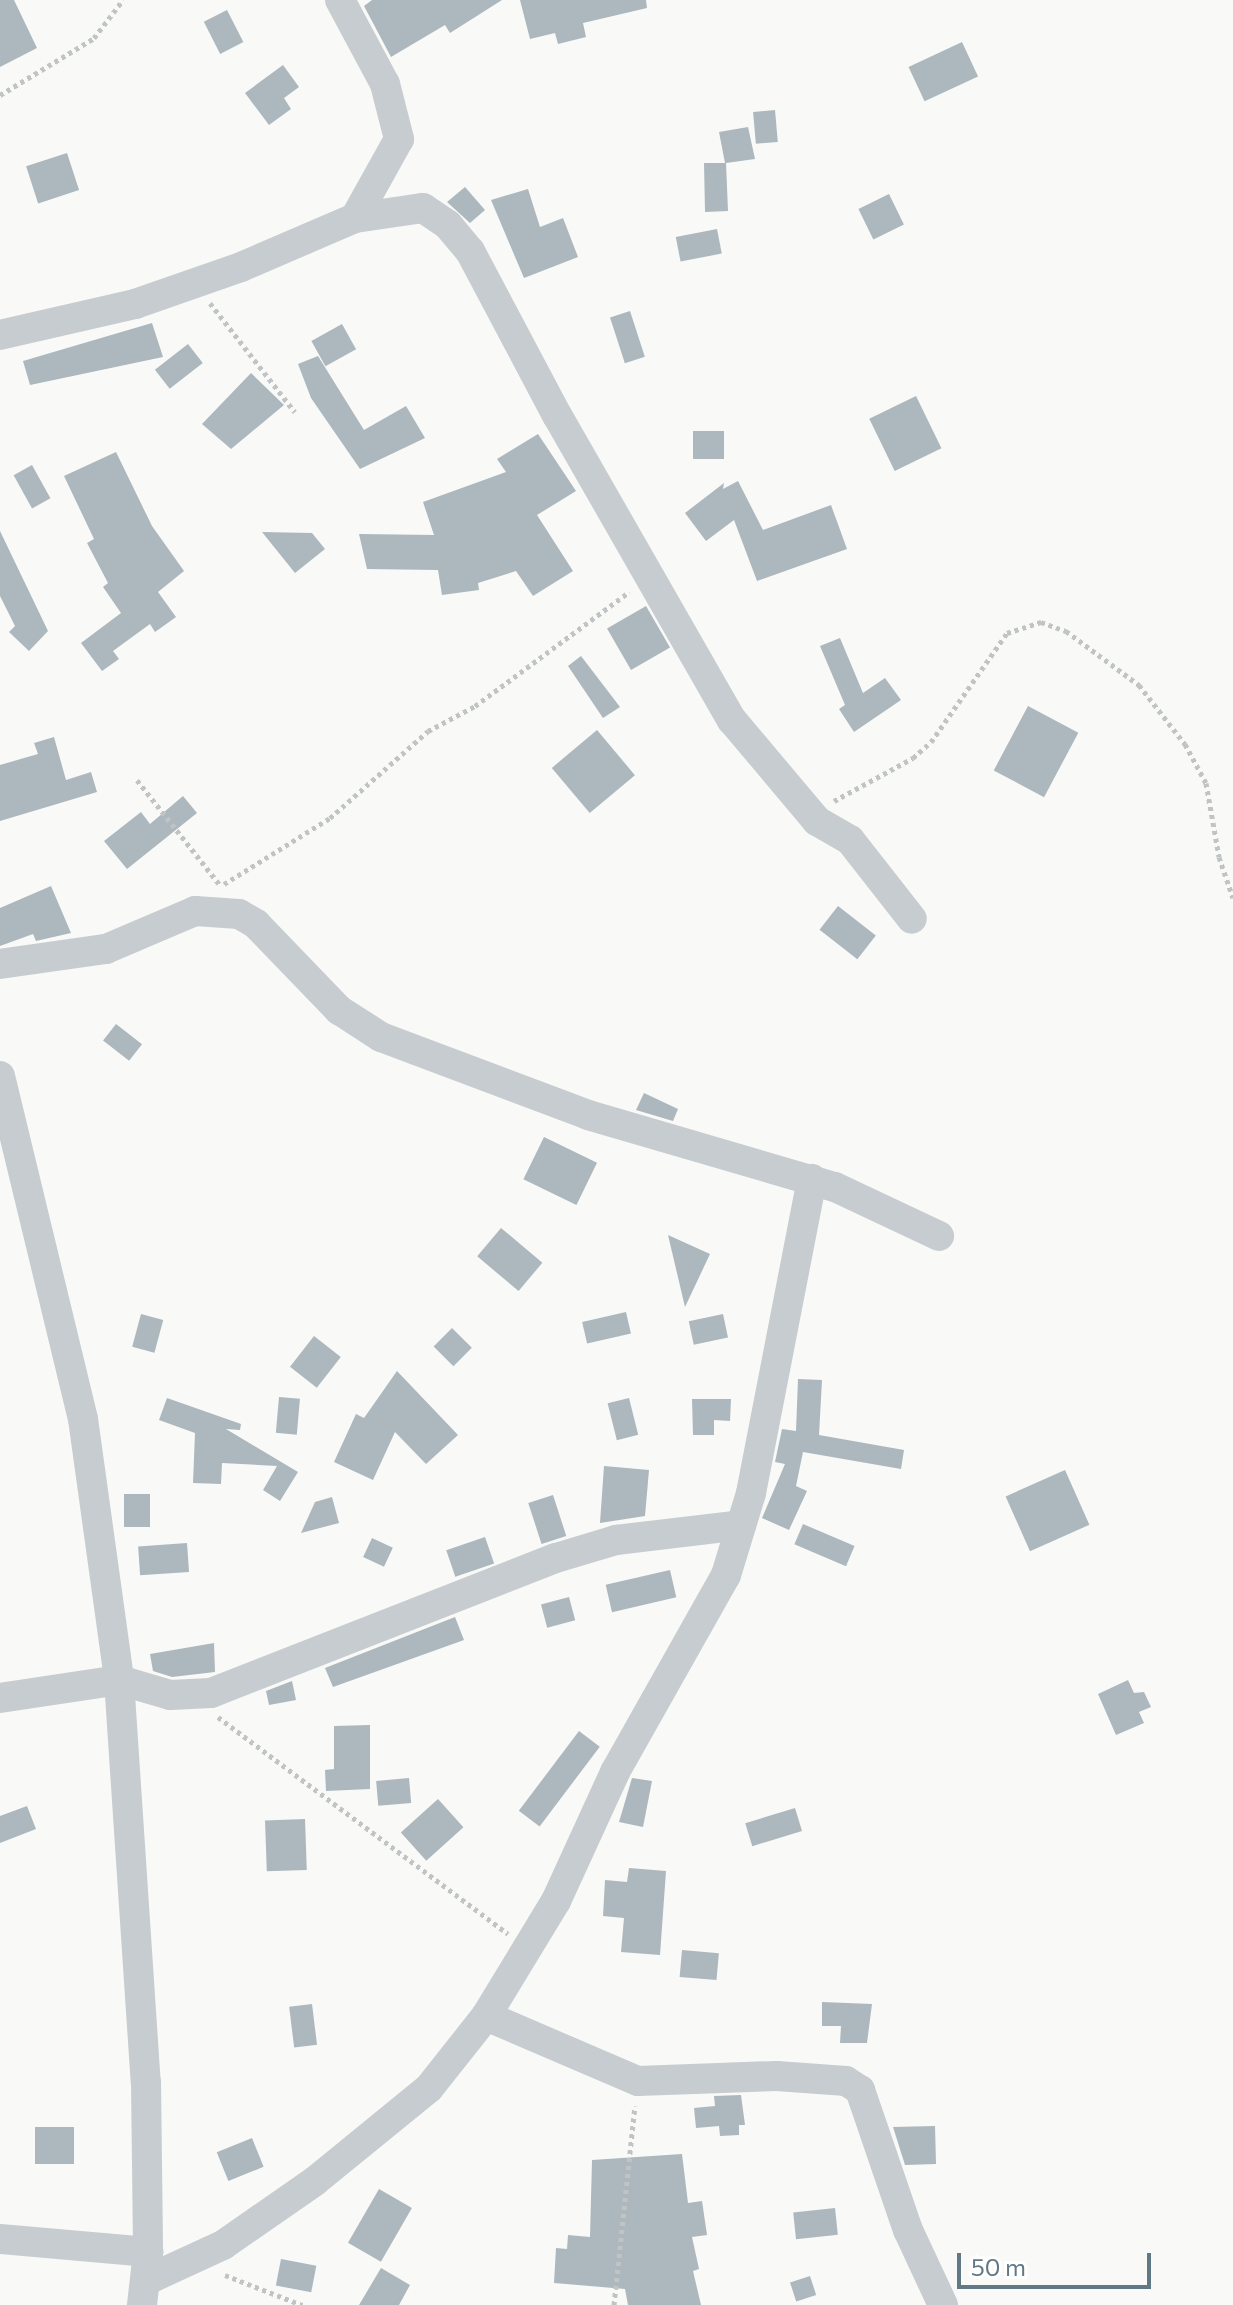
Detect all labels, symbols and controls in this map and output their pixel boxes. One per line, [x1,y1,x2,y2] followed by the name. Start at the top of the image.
[961,2237,1155,2287] scale bar
[971,2252,1026,2281] text: 50 m

